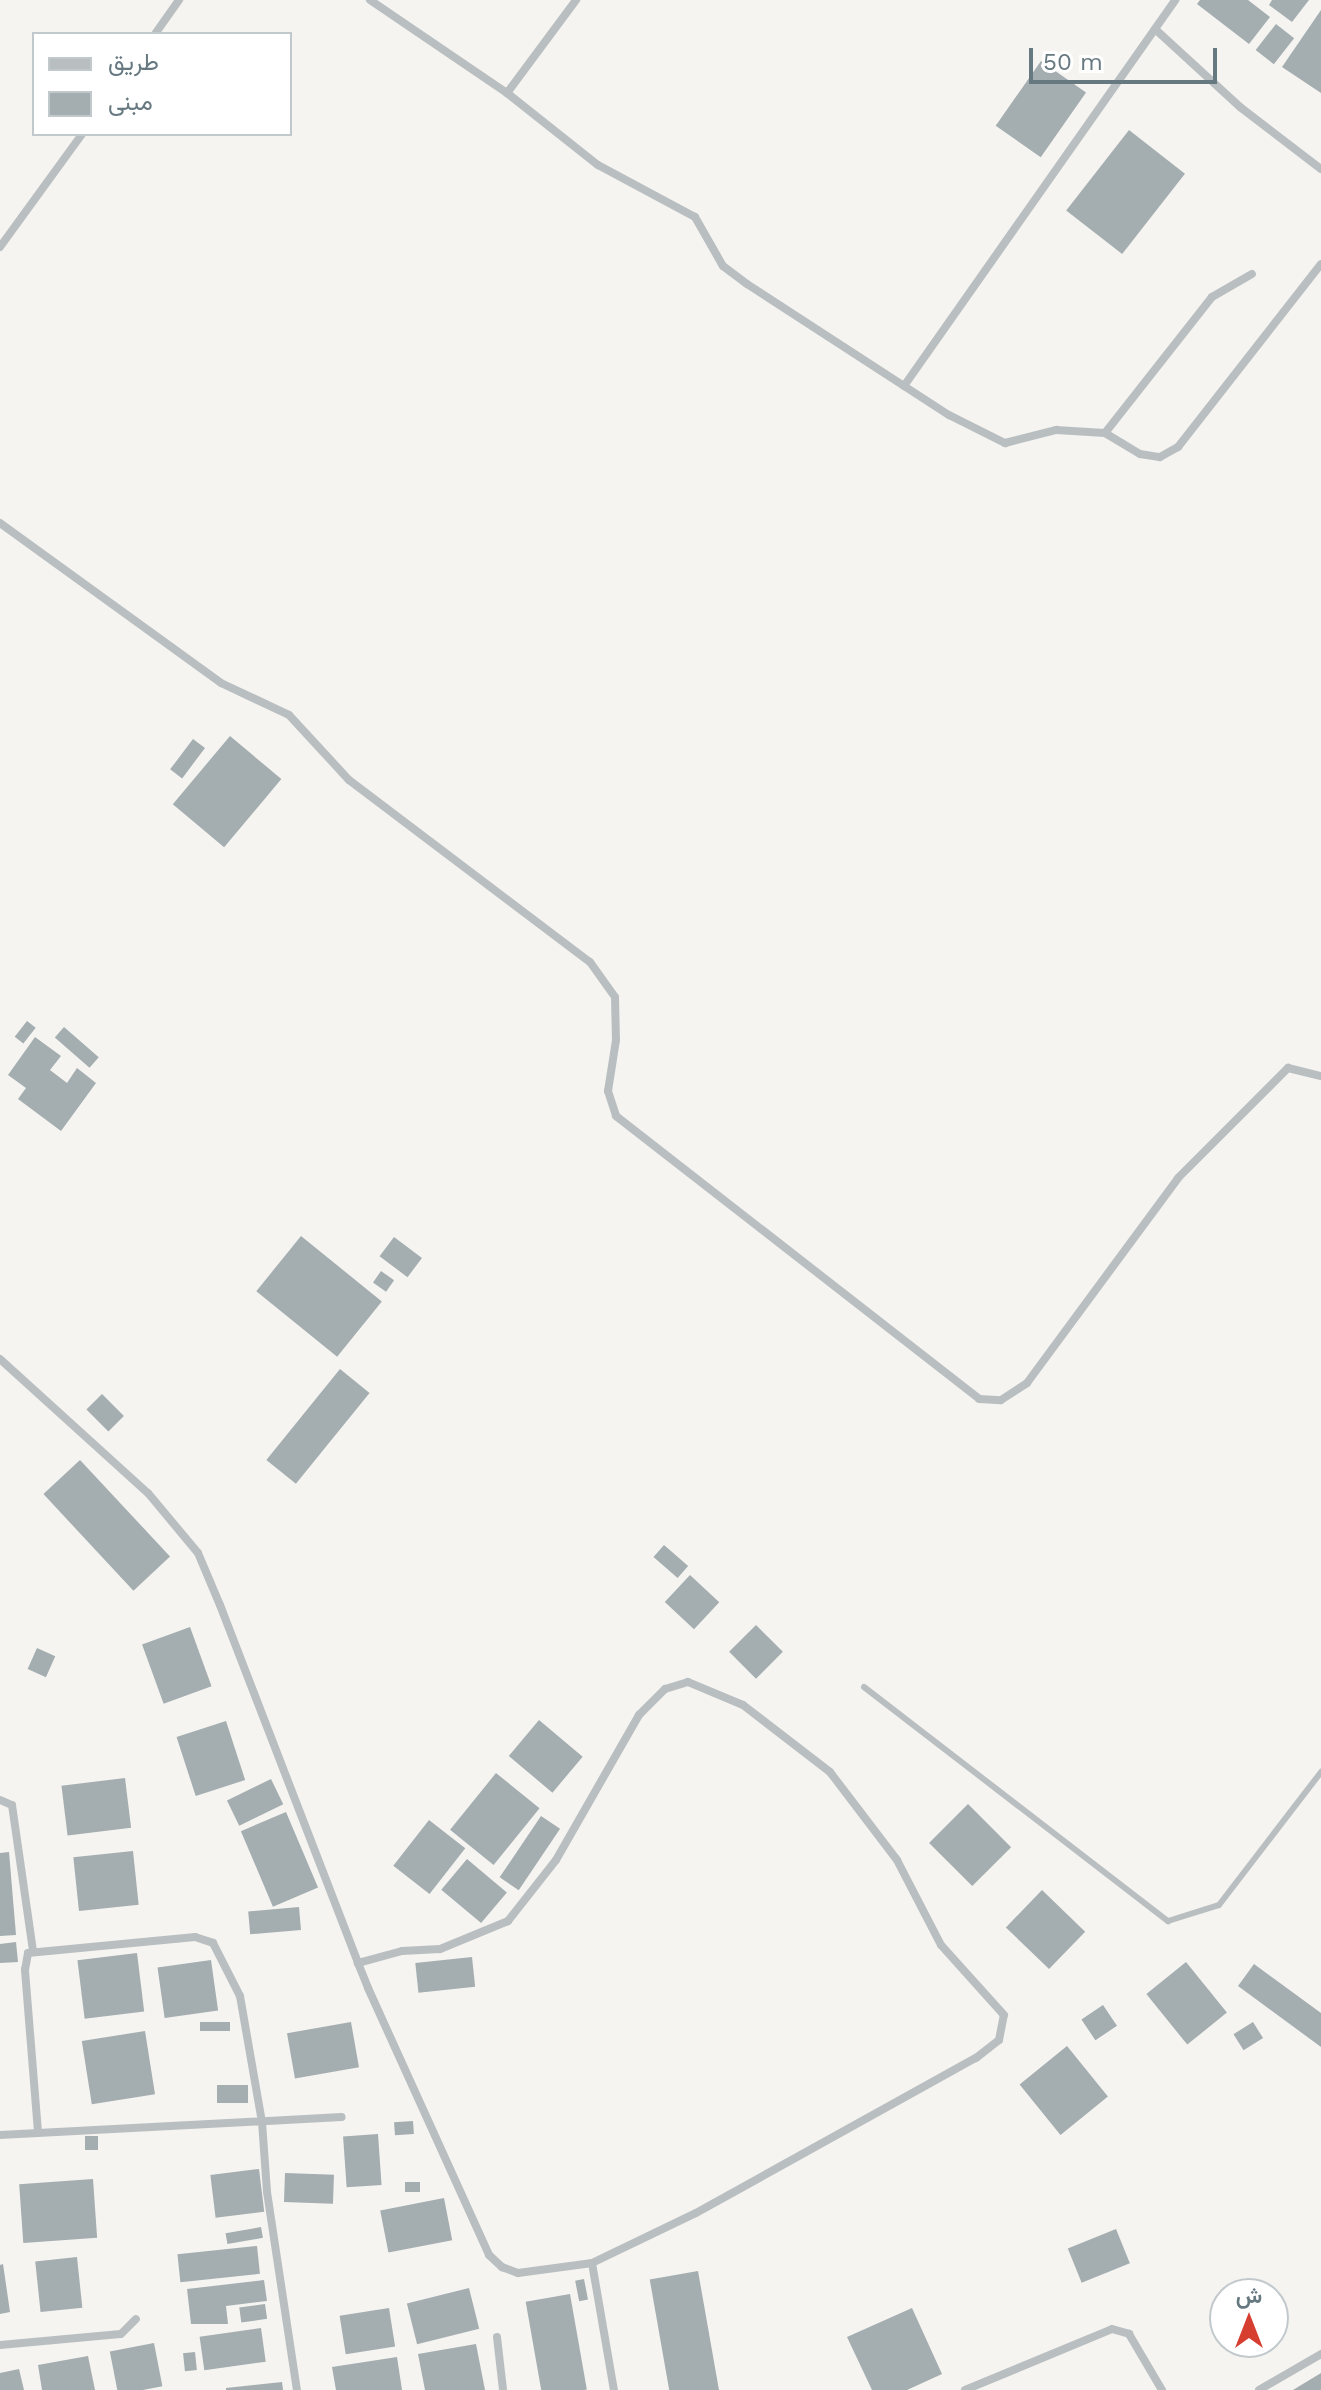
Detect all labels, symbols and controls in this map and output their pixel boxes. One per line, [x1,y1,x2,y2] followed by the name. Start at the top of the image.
[32,32,292,136] legend
[1033,32,1221,82] scale bar
[108,48,159,76] text: طريق
[1043,48,1103,76] text: 50 m
[108,88,153,116] text: مبنى
[1209,2278,1289,2358] north arrow
[1236,2283,1262,2308] text: ش

